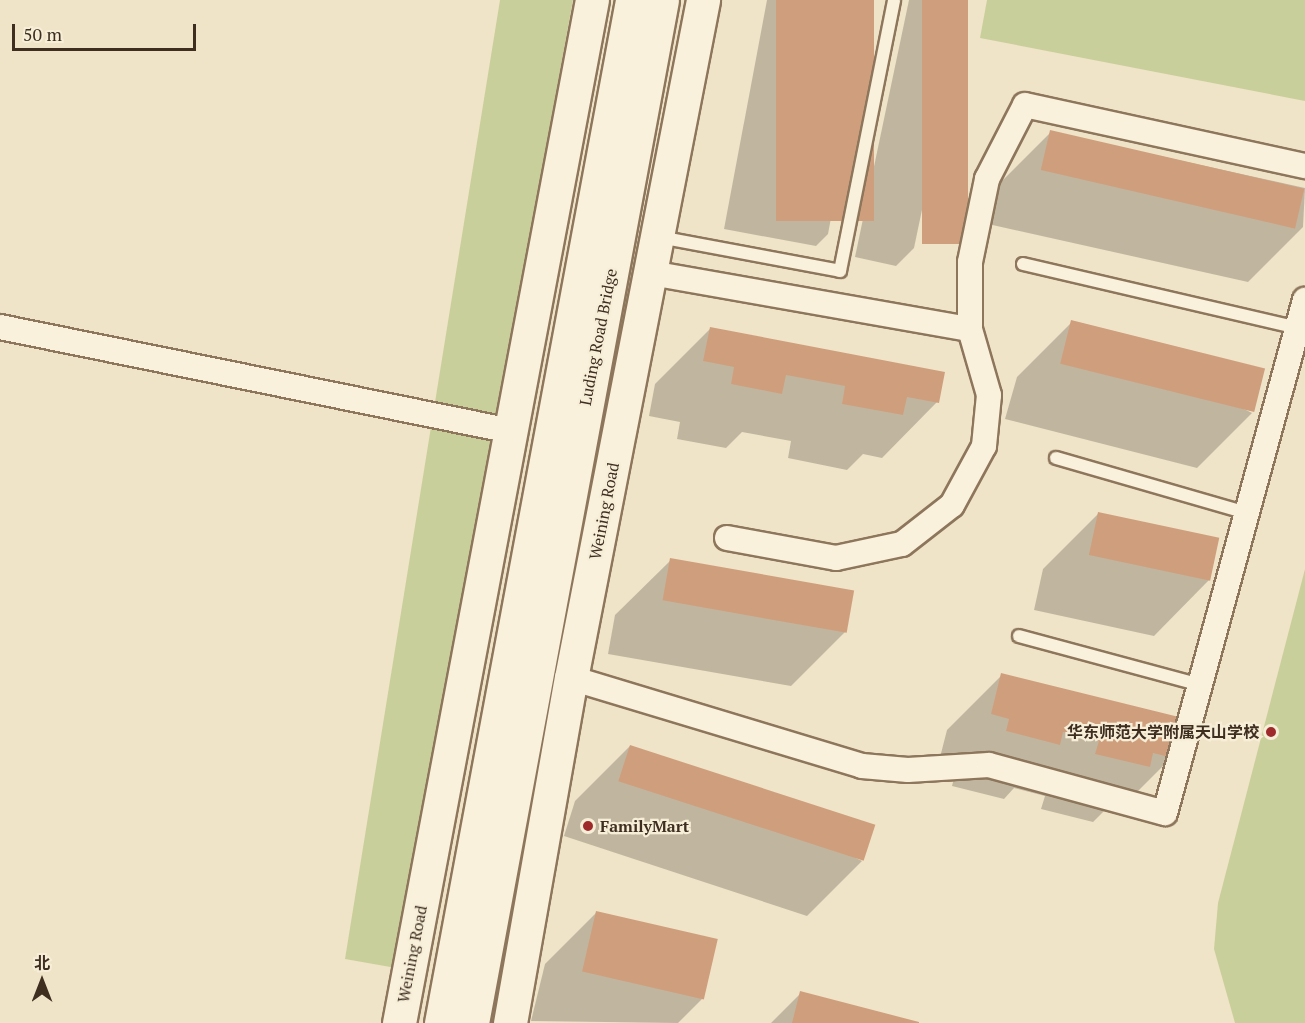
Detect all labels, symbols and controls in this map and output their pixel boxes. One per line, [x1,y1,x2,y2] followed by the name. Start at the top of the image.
[15,12,200,50] scale bar
[23,22,62,46] text: 50 m
[575,267,621,407] street label: Luding Road Bridge
[585,461,623,561] street label: Weining Road
[1067,722,1259,742] place label: 华东师范大学附属天山学校
[1264,725,1278,739] marker: 华东师范大学附属天山学校
[600,816,689,836] place label: FamilyMart
[581,819,595,833] marker: FamilyMart
[393,904,431,1004] street label: Weining Road
[12,951,72,1011] north arrow
[34,952,50,974] text: 北

